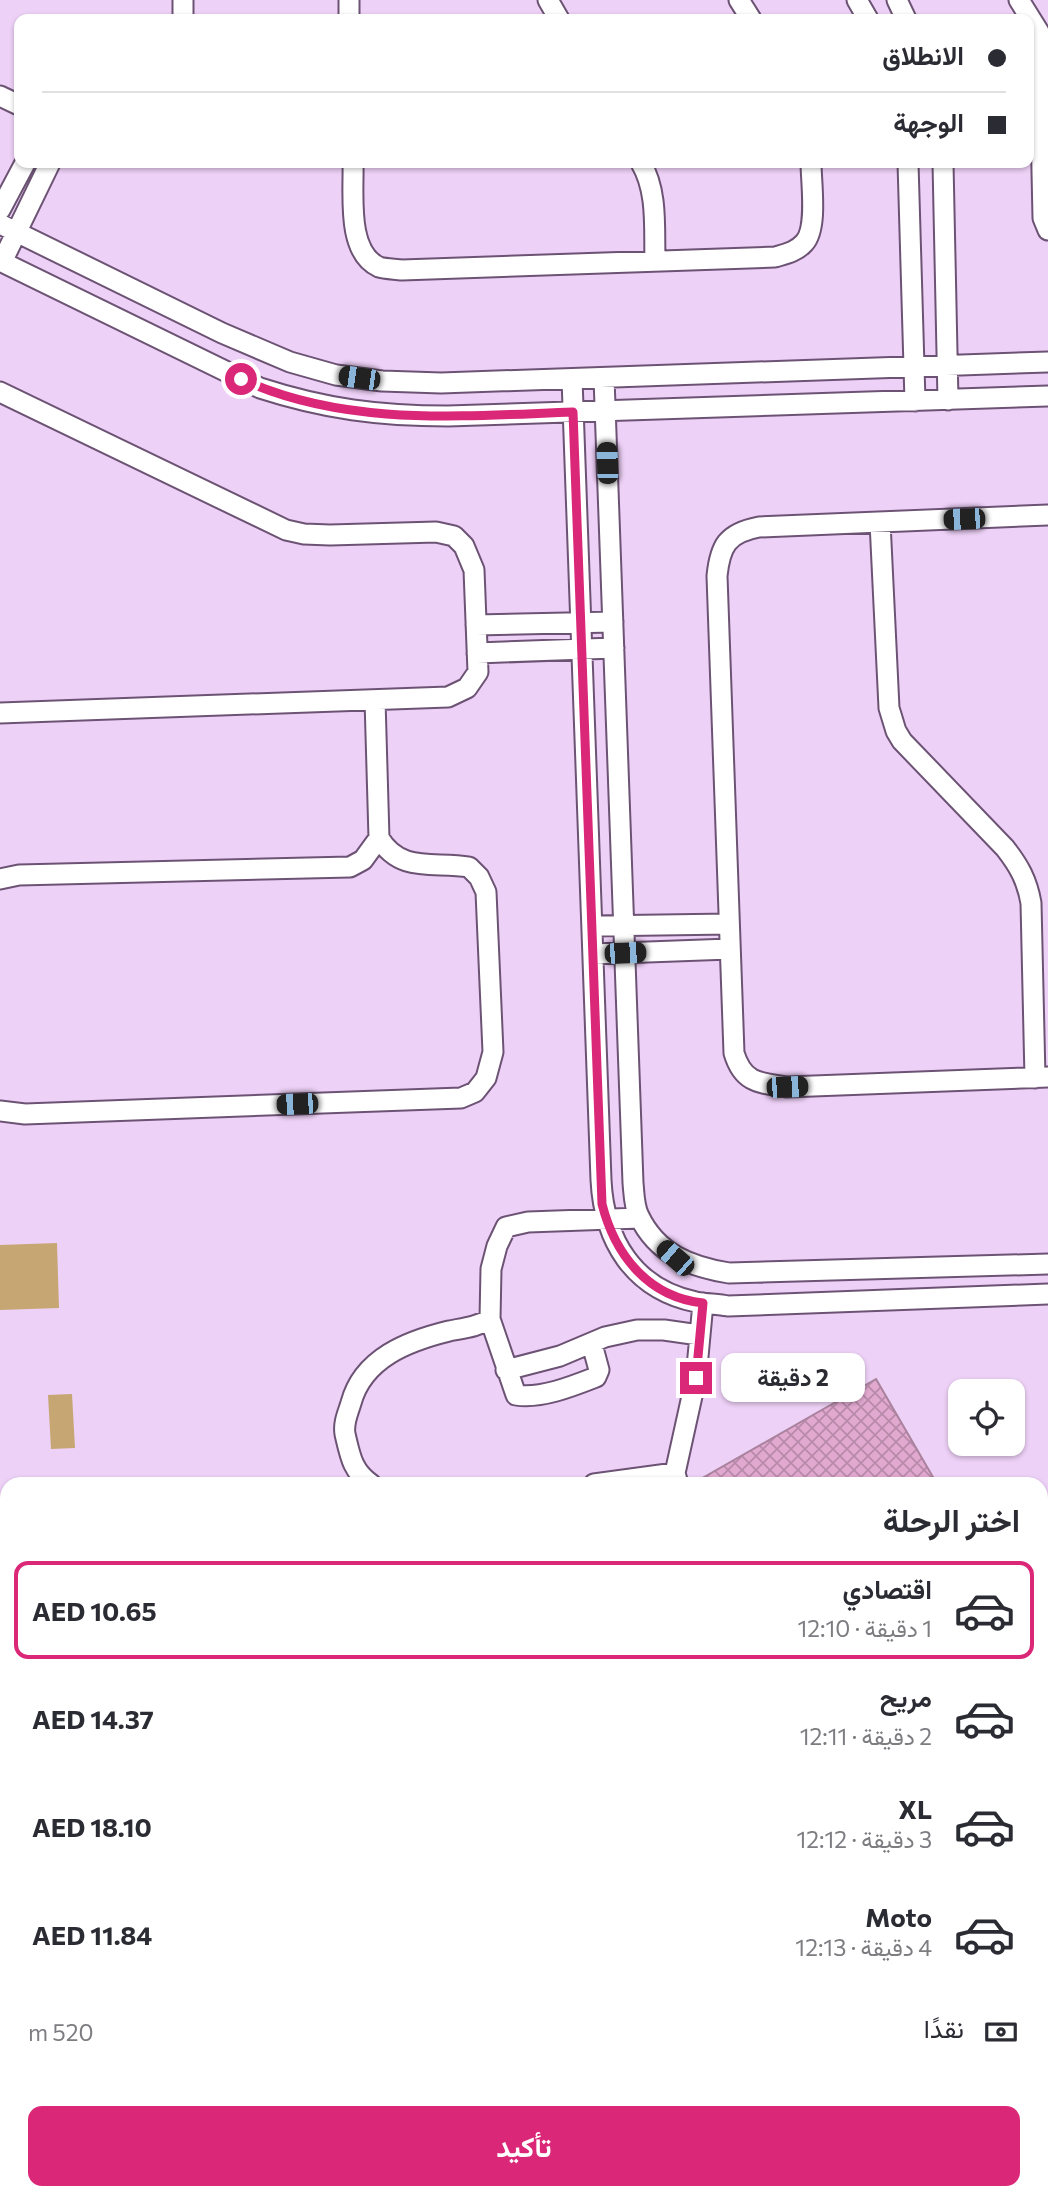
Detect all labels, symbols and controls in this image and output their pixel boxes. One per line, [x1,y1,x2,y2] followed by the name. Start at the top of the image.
[882,39,964,70] text: الانطلاق
[893,106,964,137] text: الوجهة
[225,363,257,395] route start
[337,365,382,391] car
[596,442,619,484] car
[943,508,986,530] car
[604,942,647,964] car
[766,1076,809,1098] car
[276,1093,319,1115] car
[653,1236,698,1280] car
[720,1354,864,1402] callout: 2 دقيقة
[680,1362,712,1394] route end
[757,1363,829,1391] text: 2 دقيقة
[948,1379,1025,1456] map controls
[948,1379,1025,1456] button: locate
[883,1499,1020,1539] text: اختر الرحلة
[843,1573,932,1604] text: اقتصادي
[953,1579,1016,1642] icon: car
[32,1595,157,1626] text: AED 10.65
[797,1614,932,1642] text: 1 دقيقة · 12:10
[880,1681,932,1712] text: مريح
[953,1687,1016,1750] icon: car
[32,1703,154,1734] text: AED 14.37
[800,1722,932,1750] text: 2 دقيقة · 12:11
[898,1793,932,1824] text: XL
[953,1795,1016,1858] icon: car
[32,1811,152,1842] text: AED 18.10
[796,1825,932,1853] text: 3 دقيقة · 12:12
[865,1901,932,1932] text: Moto
[953,1903,1016,1966] icon: car
[32,1919,152,1950] text: AED 11.84
[795,1933,932,1961] text: 4 دقيقة · 12:13
[924,2012,964,2043] text: نقدًا
[982,2013,1020,2051] icon: cash
[28,2018,93,2046] text: 520 m
[28,2106,1020,2186] button: تأكيد

